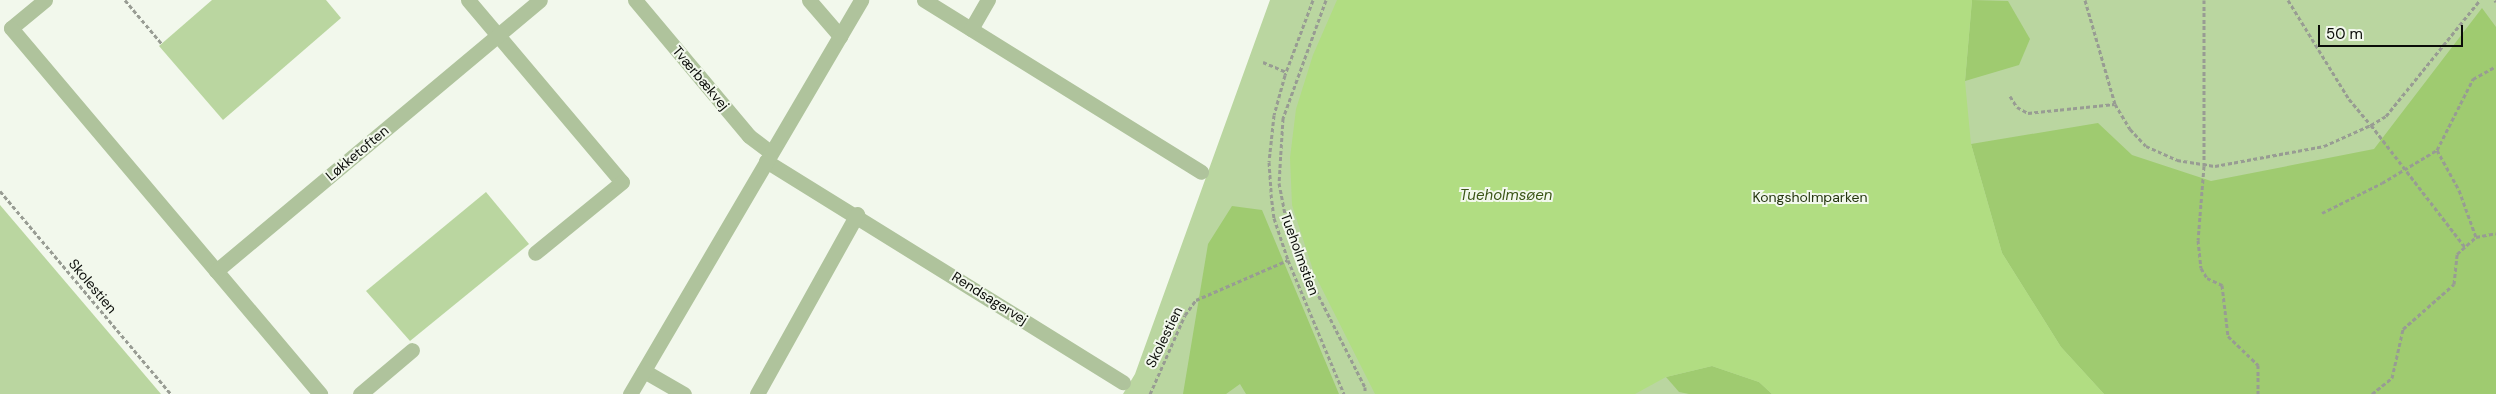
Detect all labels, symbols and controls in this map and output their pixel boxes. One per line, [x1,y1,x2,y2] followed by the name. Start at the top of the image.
[2321,15,2466,47] scale bar
[2326,24,2363,44] text: 50 m
[669,42,733,114] street label: Tværbækvej
[322,122,392,184] street label: Løkketoften
[1460,187,1552,205] water label: Tueholmsøen
[1753,189,1867,205] park label: Kongsholmparken
[1277,210,1323,298] street label: Tueholmstien
[65,255,121,317] street label: Skolestien
[949,268,1031,328] street label: Rendsagervej
[1142,304,1186,370] street label: Skolestien

